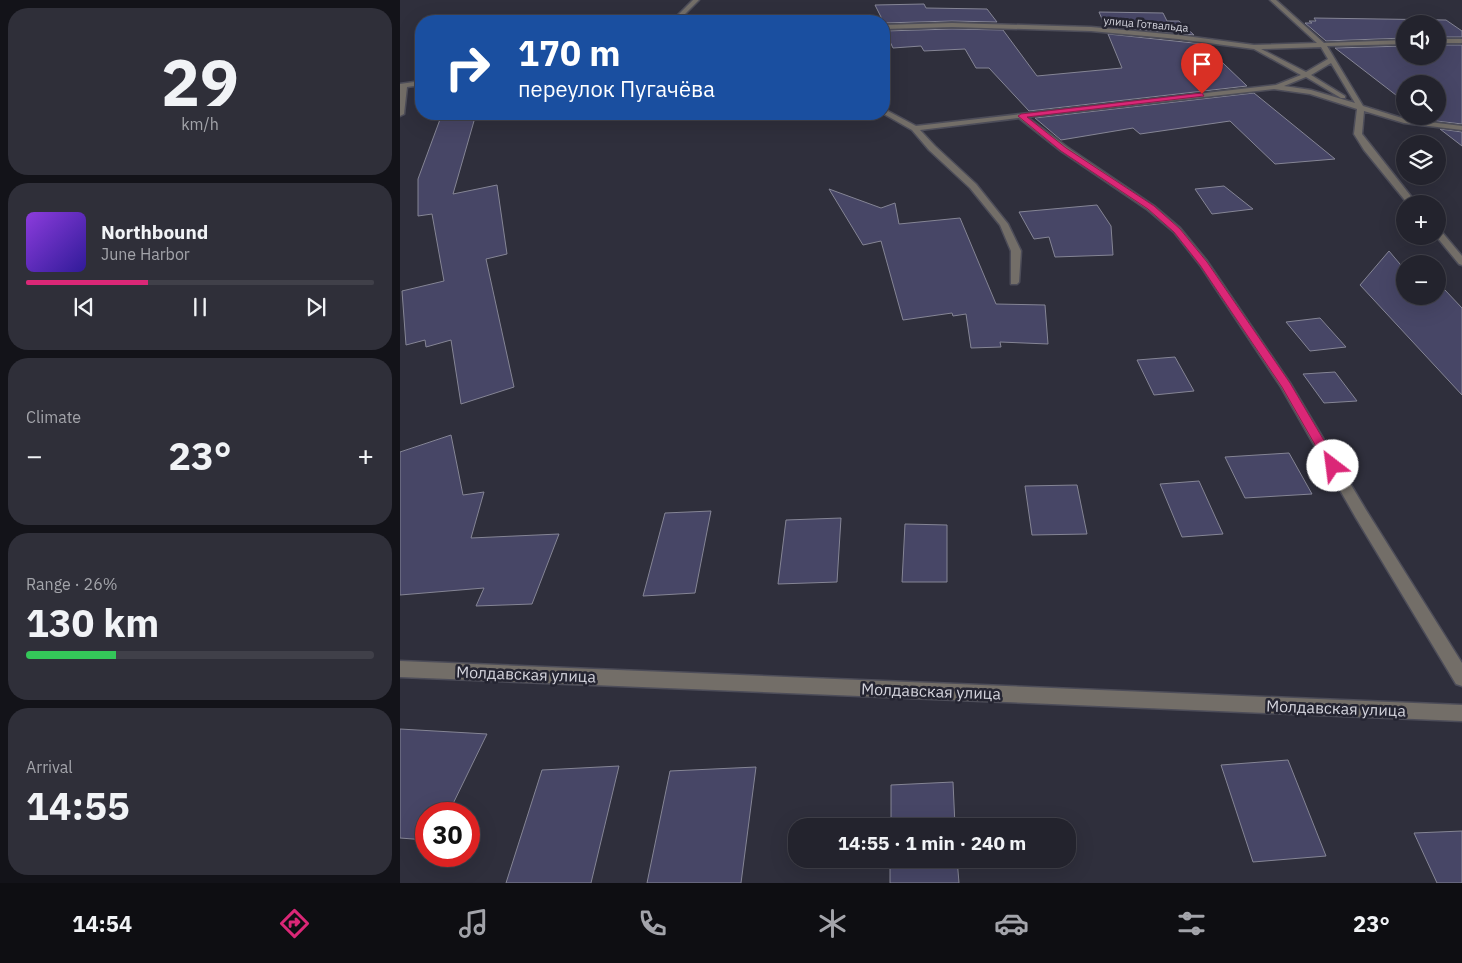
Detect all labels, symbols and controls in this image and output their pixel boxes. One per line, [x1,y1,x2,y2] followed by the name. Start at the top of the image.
[1103,13,1189,35] street label: улица Готвальда
[1396,15,1446,305] map controls
[1396,15,1446,65] button: sound
[518,30,621,76] text: 170 m
[435,35,500,100] icon: right
[161,39,239,124] text: 29
[1181,43,1223,94] pin
[1188,50,1216,78] icon: arrive
[518,74,715,103] text: переулок Пугачёва
[1396,75,1446,125] button: search
[181,114,219,134] text: km/h
[1396,135,1446,185] button: layers
[1396,195,1446,245] button: +
[101,220,208,244] text: Northbound
[101,244,190,264] text: June Harbor
[1396,255,1446,305] button: −
[70,293,98,321] icon: previous
[186,293,214,321] icon: pause
[302,293,330,321] icon: next
[26,407,81,427] text: Climate
[168,431,232,480] text: 23°
[26,437,43,474] text: −
[357,437,374,474] text: +
[1306,439,1358,491] position arrow
[26,574,118,594] text: Range · 26%
[26,598,159,647] text: 130 km
[456,662,597,686] street label: Молдавская улица
[861,679,1002,703] street label: Молдавская улица
[1266,696,1407,720] street label: Молдавская улица
[26,757,73,777] text: Arrival
[26,781,130,830] text: 14:55
[415,802,480,867] speed limit sign: 30
[838,831,1026,855] text: 14:55 · 1 min · 240 m
[277,906,312,941] icon: directions
[456,906,491,941] icon: music
[635,906,670,941] icon: phone
[815,906,850,941] icon: climate
[994,906,1029,941] icon: car
[1174,906,1209,941] icon: filters
[72,909,132,938] text: 14:54
[1353,909,1390,938] text: 23°

